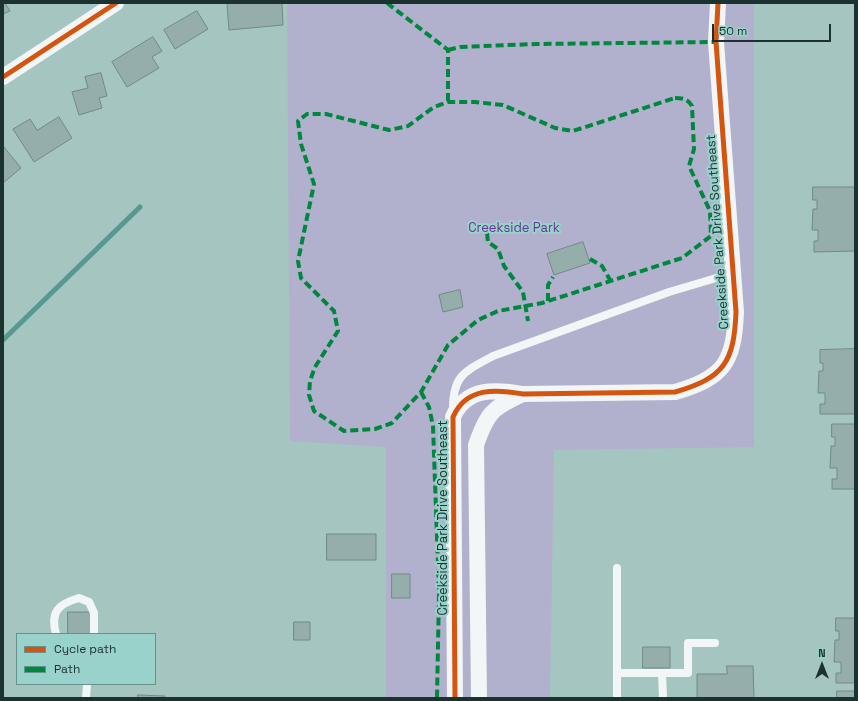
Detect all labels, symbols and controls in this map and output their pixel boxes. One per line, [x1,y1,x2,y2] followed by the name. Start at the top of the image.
[714,16,833,42] scale bar
[719,23,747,39] text: 50 m
[703,134,733,330] street label: Creekside Park Drive Southeast
[468,220,560,236] park label: Creekside Park
[435,420,451,616] street label: Creekside Park Drive Southeast
[16,633,156,685] legend
[54,641,116,657] text: Cycle path
[802,645,842,685] north arrow
[818,646,826,660] text: N
[54,661,80,677] text: Path

